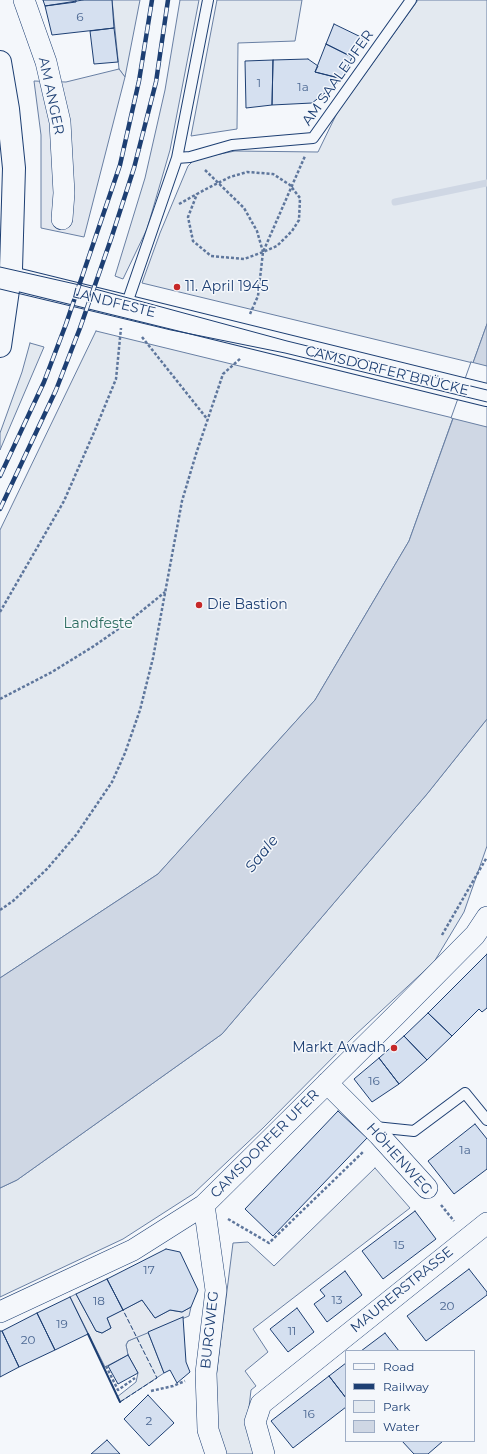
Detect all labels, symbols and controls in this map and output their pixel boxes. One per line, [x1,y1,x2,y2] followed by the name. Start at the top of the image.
[76,10,84,24] house number: 6
[299,27,377,129] street label: AM SAALEUFER
[35,56,67,136] street label: AM ANGER
[257,76,261,90] house number: 1
[297,80,309,94] house number: 1a
[185,279,269,295] place label: 11. April 1945
[172,282,182,292] marker: 11. April 1945
[71,285,157,321] street label: LANDFESTE
[303,343,471,399] street label: CAMSDORFER BRÜCKE
[207,597,288,613] place label: Die Bastion
[194,600,204,610] marker: Die Bastion
[63,616,133,632] park label: Landfeste
[242,832,282,876] water label: Saale
[292,1040,386,1056] place label: Markt Awadh
[389,1043,399,1053] marker: Markt Awadh
[368,1074,380,1088] house number: 16
[207,1086,323,1202] street label: CAMSDORFER UFER
[362,1120,436,1198] street label: HÖHENWEG
[459,1143,471,1157] house number: 1a
[393,1238,405,1252] house number: 15
[347,1243,457,1337] street label: MAURERSTRASSE
[143,1263,155,1277] house number: 17
[198,1290,222,1370] street label: BURGWEG
[331,1293,343,1307] house number: 13
[93,1294,105,1308] house number: 18
[440,1299,454,1313] house number: 20
[56,1317,68,1331] house number: 19
[288,1324,296,1338] house number: 11
[21,1333,35,1347] house number: 20
[345,1350,475,1442] legend
[383,1359,414,1374] text: Road
[383,1379,429,1394] text: Railway
[383,1399,410,1414] text: Park
[303,1407,315,1421] house number: 16
[146,1414,152,1428] house number: 2
[383,1419,419,1434] text: Water

